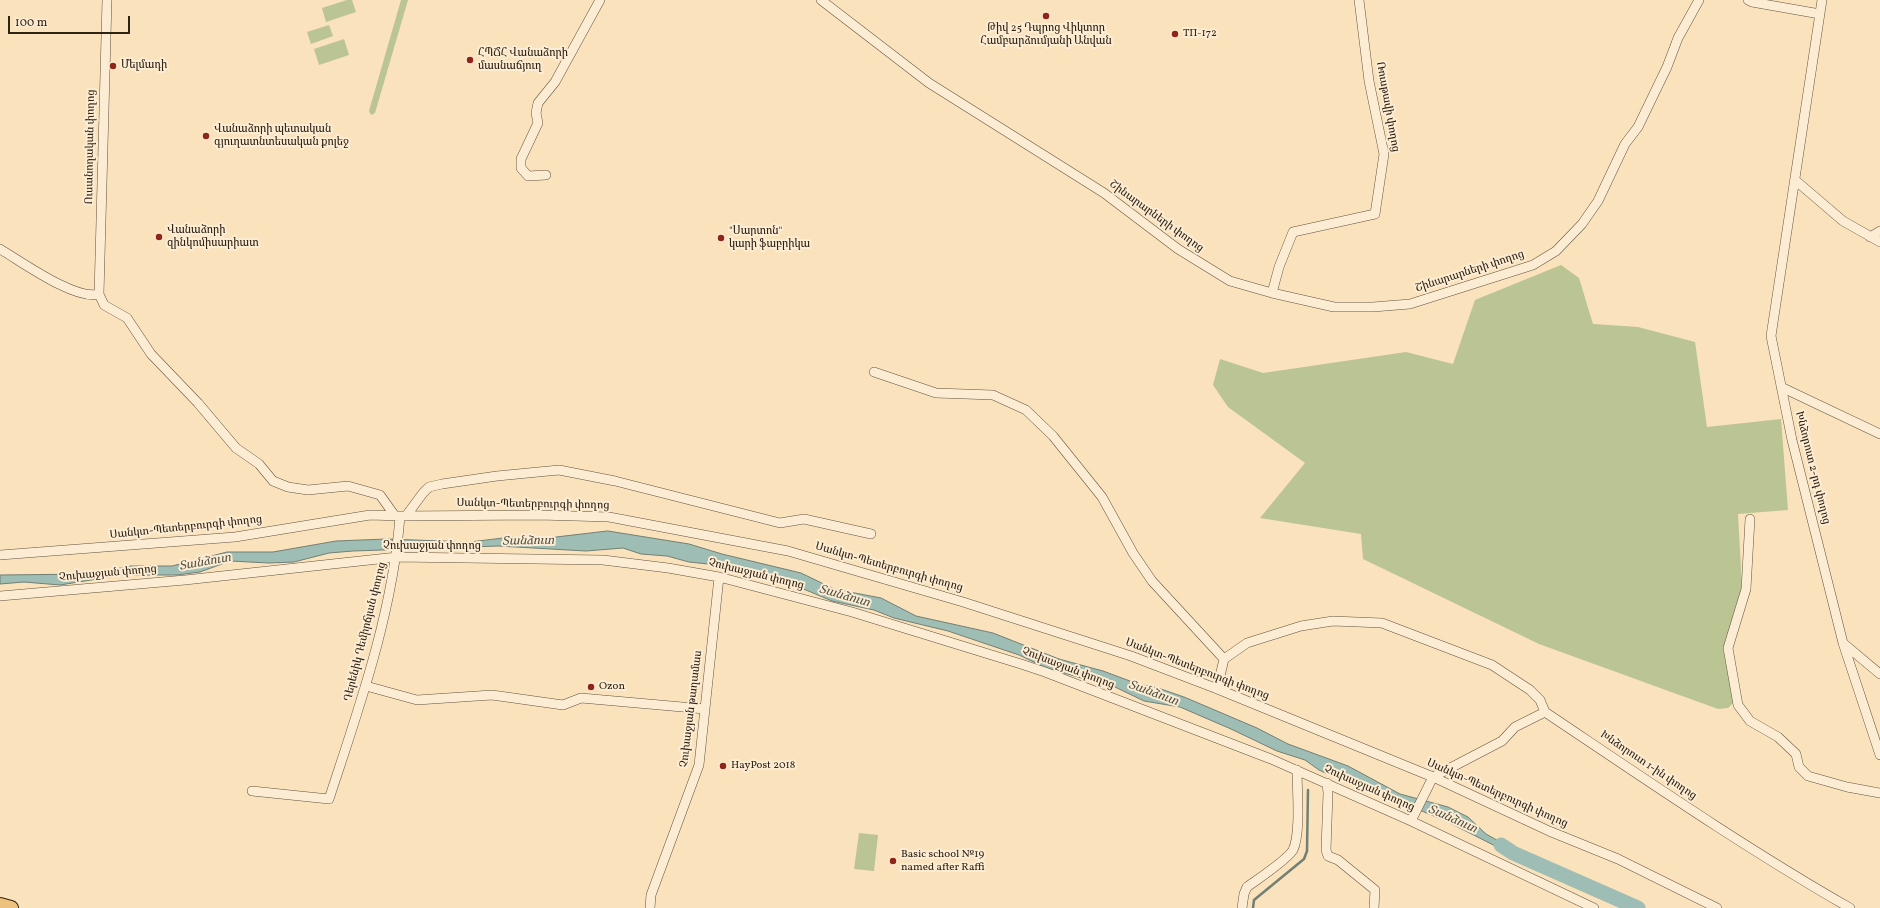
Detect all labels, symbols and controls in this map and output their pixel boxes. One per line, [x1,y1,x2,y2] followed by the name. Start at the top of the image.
[10,8,132,34] scale bar
[1041,11,1051,21] marker: Թիվ 25 Դպրոց Վիկտոր Համբարձումյանի Անվան
[15,15,47,31] text: 100 m
[980,22,1112,48] place label: Թիվ 25 Դպրոց Վիկտոր Համբարձումյանի Անվան
[1183,27,1217,41] place label: ТП-172
[1170,29,1180,39] marker: ТП-172
[478,47,568,73] place label: ՀՊՃՀ Վանաձորի մասնաճյուղ
[465,55,475,65] marker: ՀՊՃՀ Վանաձորի մասնաճյուղ
[121,59,167,73] place label: Մելմադի
[108,61,118,71] marker: Մելմադի
[1373,61,1401,153] street label: Ռուսթավի փողոց
[83,89,99,205] street label: Ուսանողական փողոց
[214,123,349,149] place label: Վանաձորի պետական գյուղատնտեսական քոլեջ
[201,131,211,141] marker: Վանաձորի պետական գյուղատնտեսական քոլեջ
[1106,178,1206,256] street label: Շինարարների փողոց
[167,224,259,250] place label: Վանաձորի զինկոմիսարիատ
[729,225,810,251] place label: "Սարտոն" կարի ֆաբրիկա
[154,232,164,242] marker: Վանաձորի զինկոմիսարիատ
[716,233,726,243] marker: "Սարտոն" կարի ֆաբրիկա
[1414,248,1526,296] street label: Շինարարների փողոց
[1792,410,1832,526] street label: Խնձորուտ 2-րդ փողոց
[456,497,610,513] street label: Սանկտ-Պետերբուրգի փողոց
[109,513,263,543] street label: Սանկտ-Պետերբուրգի փողոց
[502,534,554,550] water label: Տանձուտ
[383,540,481,554] street label: Չուխաջյան փողոց
[814,541,964,595] street label: Սանկտ-Պետերբուրգի փողոց
[178,551,232,575] water label: Տանձուտ
[707,557,805,593] street label: Չուխաջյան փողոց
[342,561,390,703] street label: Դերենիկ Դեմիրճյան փողոց
[59,563,157,585] street label: Չուխաջյան փողոց
[817,583,871,611] water label: Տանձուտ
[1123,636,1271,704] street label: Սանկտ-Պետերբուրգի փողոց
[1020,645,1116,693] street label: Չուխաջյան փողոց
[678,650,706,768] street label: Չուխաջյան թաղամաս
[1126,678,1180,710] water label: Տանձուտ
[599,680,625,694] place label: Ozon
[586,682,596,692] marker: Ozon
[1597,729,1699,803] street label: Խնձորուտ 1-ին փողոց
[1424,757,1570,831] street label: Սանկտ-Պետերբուրգի փողոց
[731,759,795,773] place label: HayPost 2018
[718,761,728,771] marker: HayPost 2018
[1322,763,1416,815] street label: Չուխաջյան փողոց
[1425,803,1479,837] water label: Տանձուտ
[901,848,985,874] place label: Basic school №19 named after Raffi
[888,856,898,866] marker: Basic school №19 named after Raffi

